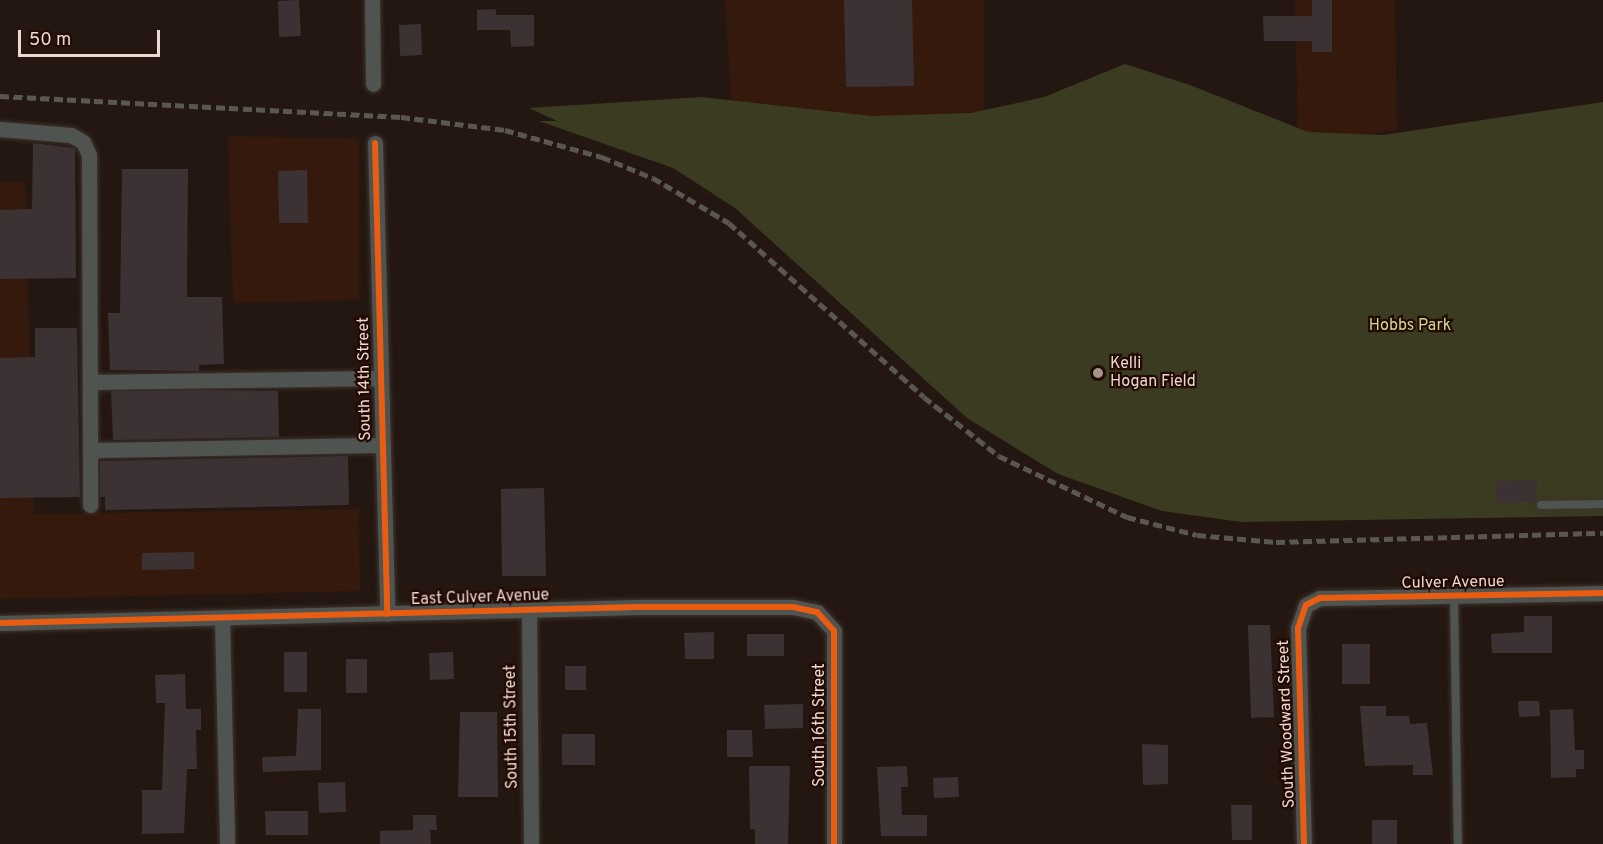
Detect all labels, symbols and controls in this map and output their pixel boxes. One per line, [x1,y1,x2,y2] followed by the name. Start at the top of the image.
[21,18,164,56] scale bar
[29,29,71,52] text: 50 m
[1369,316,1451,336] park label: Hobbs Park
[354,317,376,441] street label: South 14th Street
[1110,354,1196,392] place label: Kelli Hogan Field
[1091,366,1105,380] marker: Kelli Hogan Field
[1401,572,1505,594] street label: Culver Avenue
[410,586,550,610] street label: East Culver Avenue
[1274,639,1300,809] street label: South Woodward Street
[810,663,830,787] street label: South 16th Street
[501,665,523,789] street label: South 15th Street

